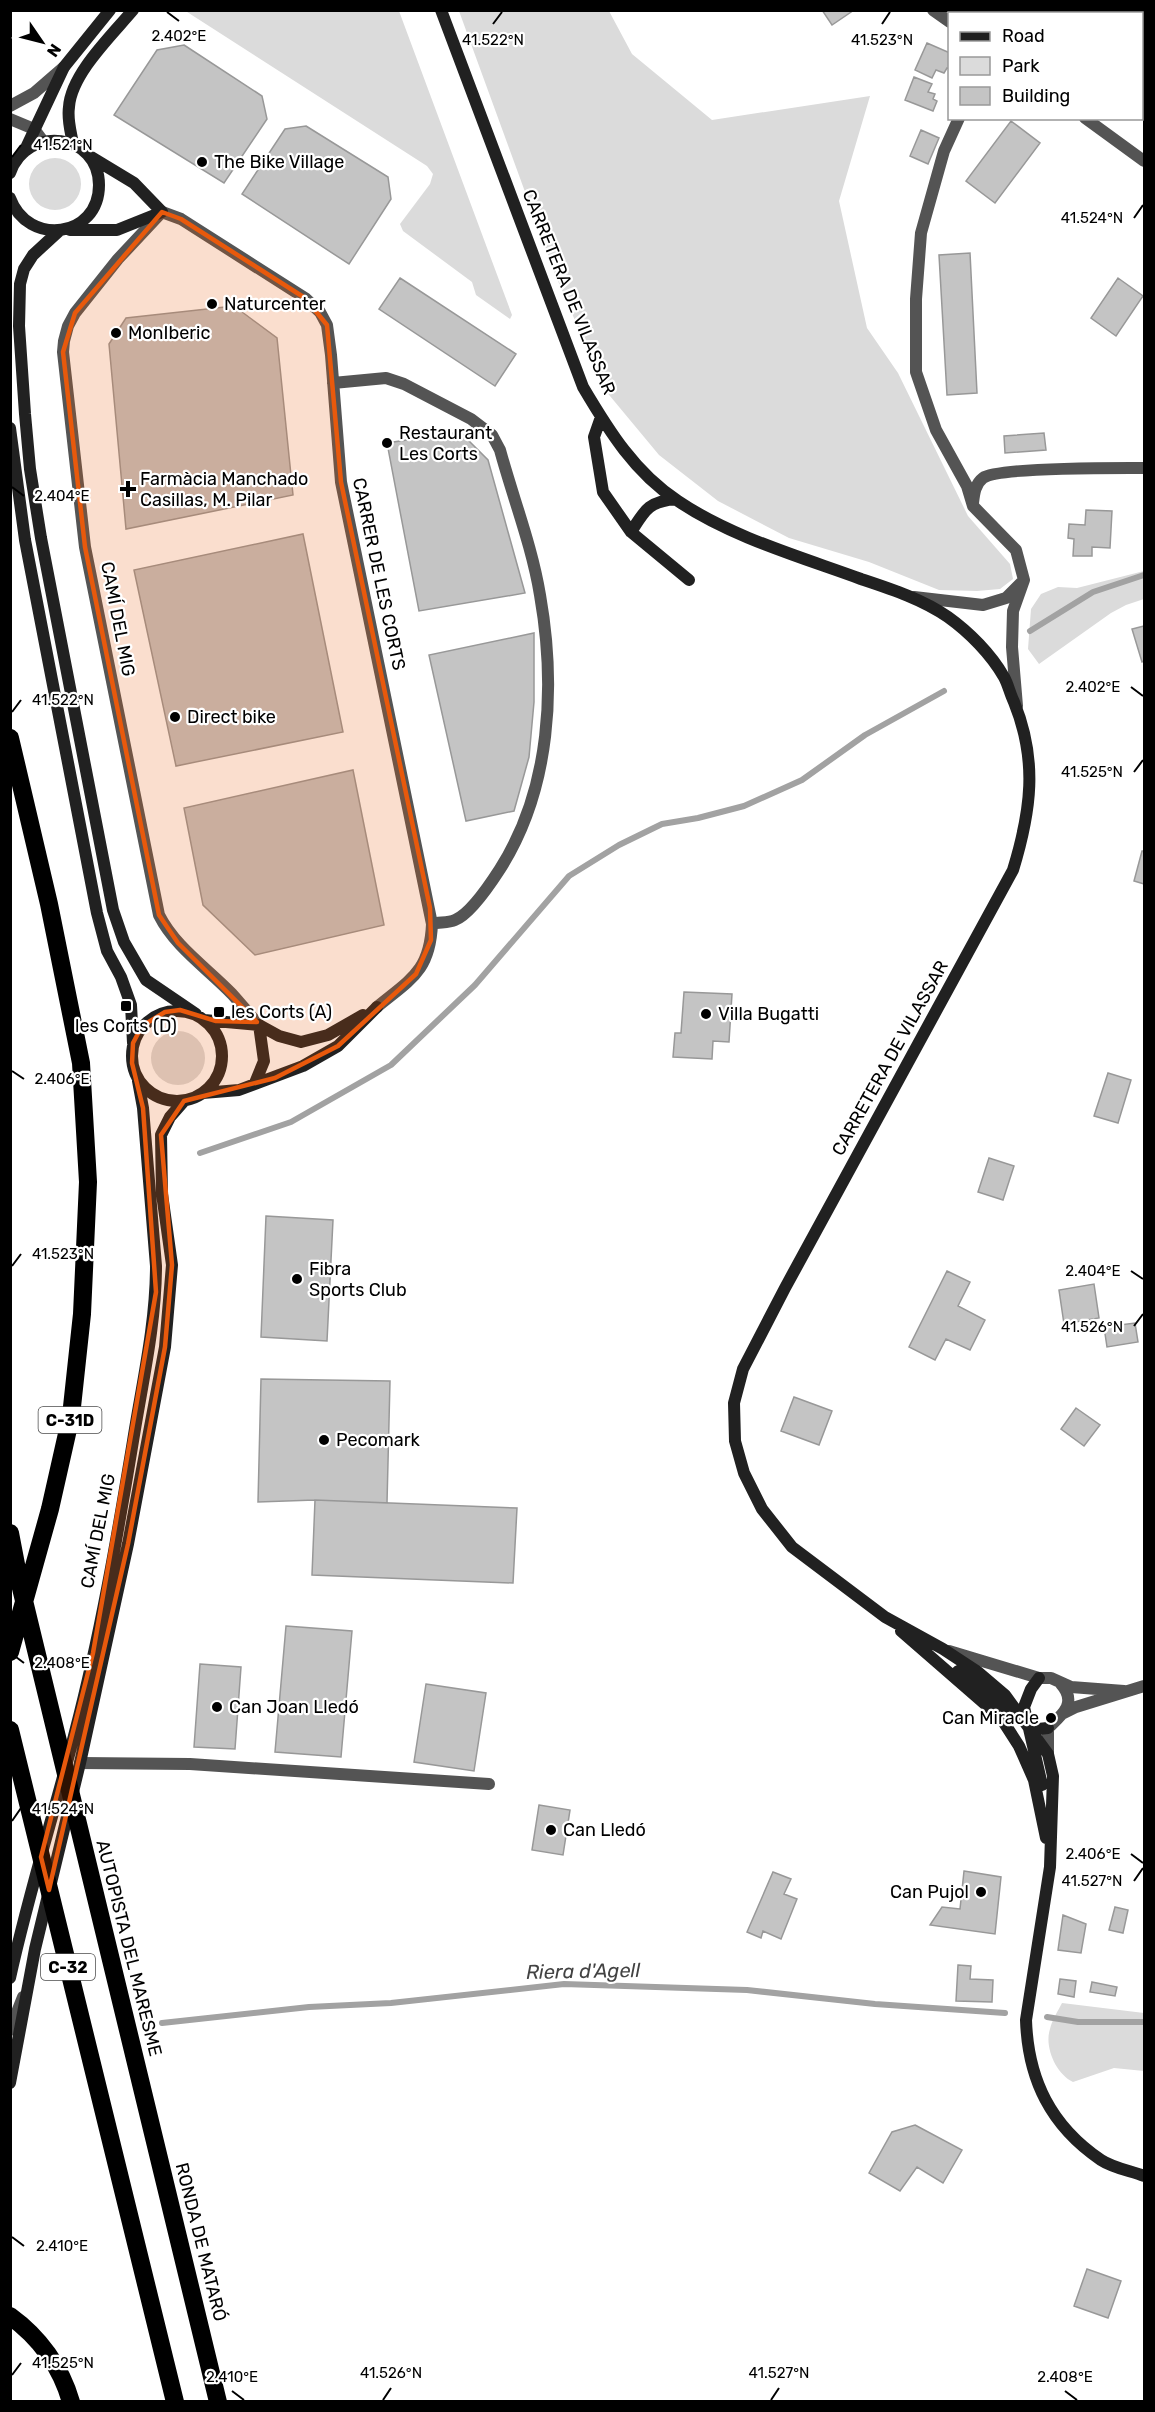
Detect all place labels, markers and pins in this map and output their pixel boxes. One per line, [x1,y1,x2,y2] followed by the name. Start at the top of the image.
[214,151,344,173] place label: The Bike Village
[195,155,209,169] marker: The Bike Village
[224,293,326,315] place label: Naturcenter
[205,297,219,311] marker: Naturcenter
[128,322,210,344] place label: MonIberic
[109,326,123,340] marker: MonIberic
[399,422,492,465] place label: Restaurant Les Corts
[380,436,394,450] marker: Restaurant Les Corts
[140,468,308,511] place label: Farmàcia Manchado Casillas, M. Pilar
[121,482,135,496] marker: Farmàcia Manchado Casillas, M. Pilar
[187,706,276,728] place label: Direct bike
[168,710,182,724] marker: Direct bike
[119,999,133,1013] marker: les Corts (D)
[231,1001,332,1023] place label: les Corts (A)
[718,1003,819,1025] place label: Villa Bugatti
[212,1005,226,1019] marker: les Corts (A)
[699,1007,713,1021] marker: Villa Bugatti
[75,1015,177,1037] place label: les Corts (D)
[309,1258,407,1301] place label: Fibra Sports Club
[290,1272,304,1286] marker: Fibra Sports Club
[336,1429,421,1451] place label: Pecomark
[317,1433,331,1447] marker: Pecomark
[229,1696,359,1718] place label: Can Joan Lledó
[210,1700,224,1714] marker: Can Joan Lledó
[942,1707,1039,1729] place label: Can Miracle
[1044,1711,1058,1725] marker: Can Miracle
[563,1819,646,1841] place label: Can Lledó
[544,1823,558,1837] marker: Can Lledó
[890,1881,969,1903] place label: Can Pujol
[974,1885,988,1899] marker: Can Pujol

